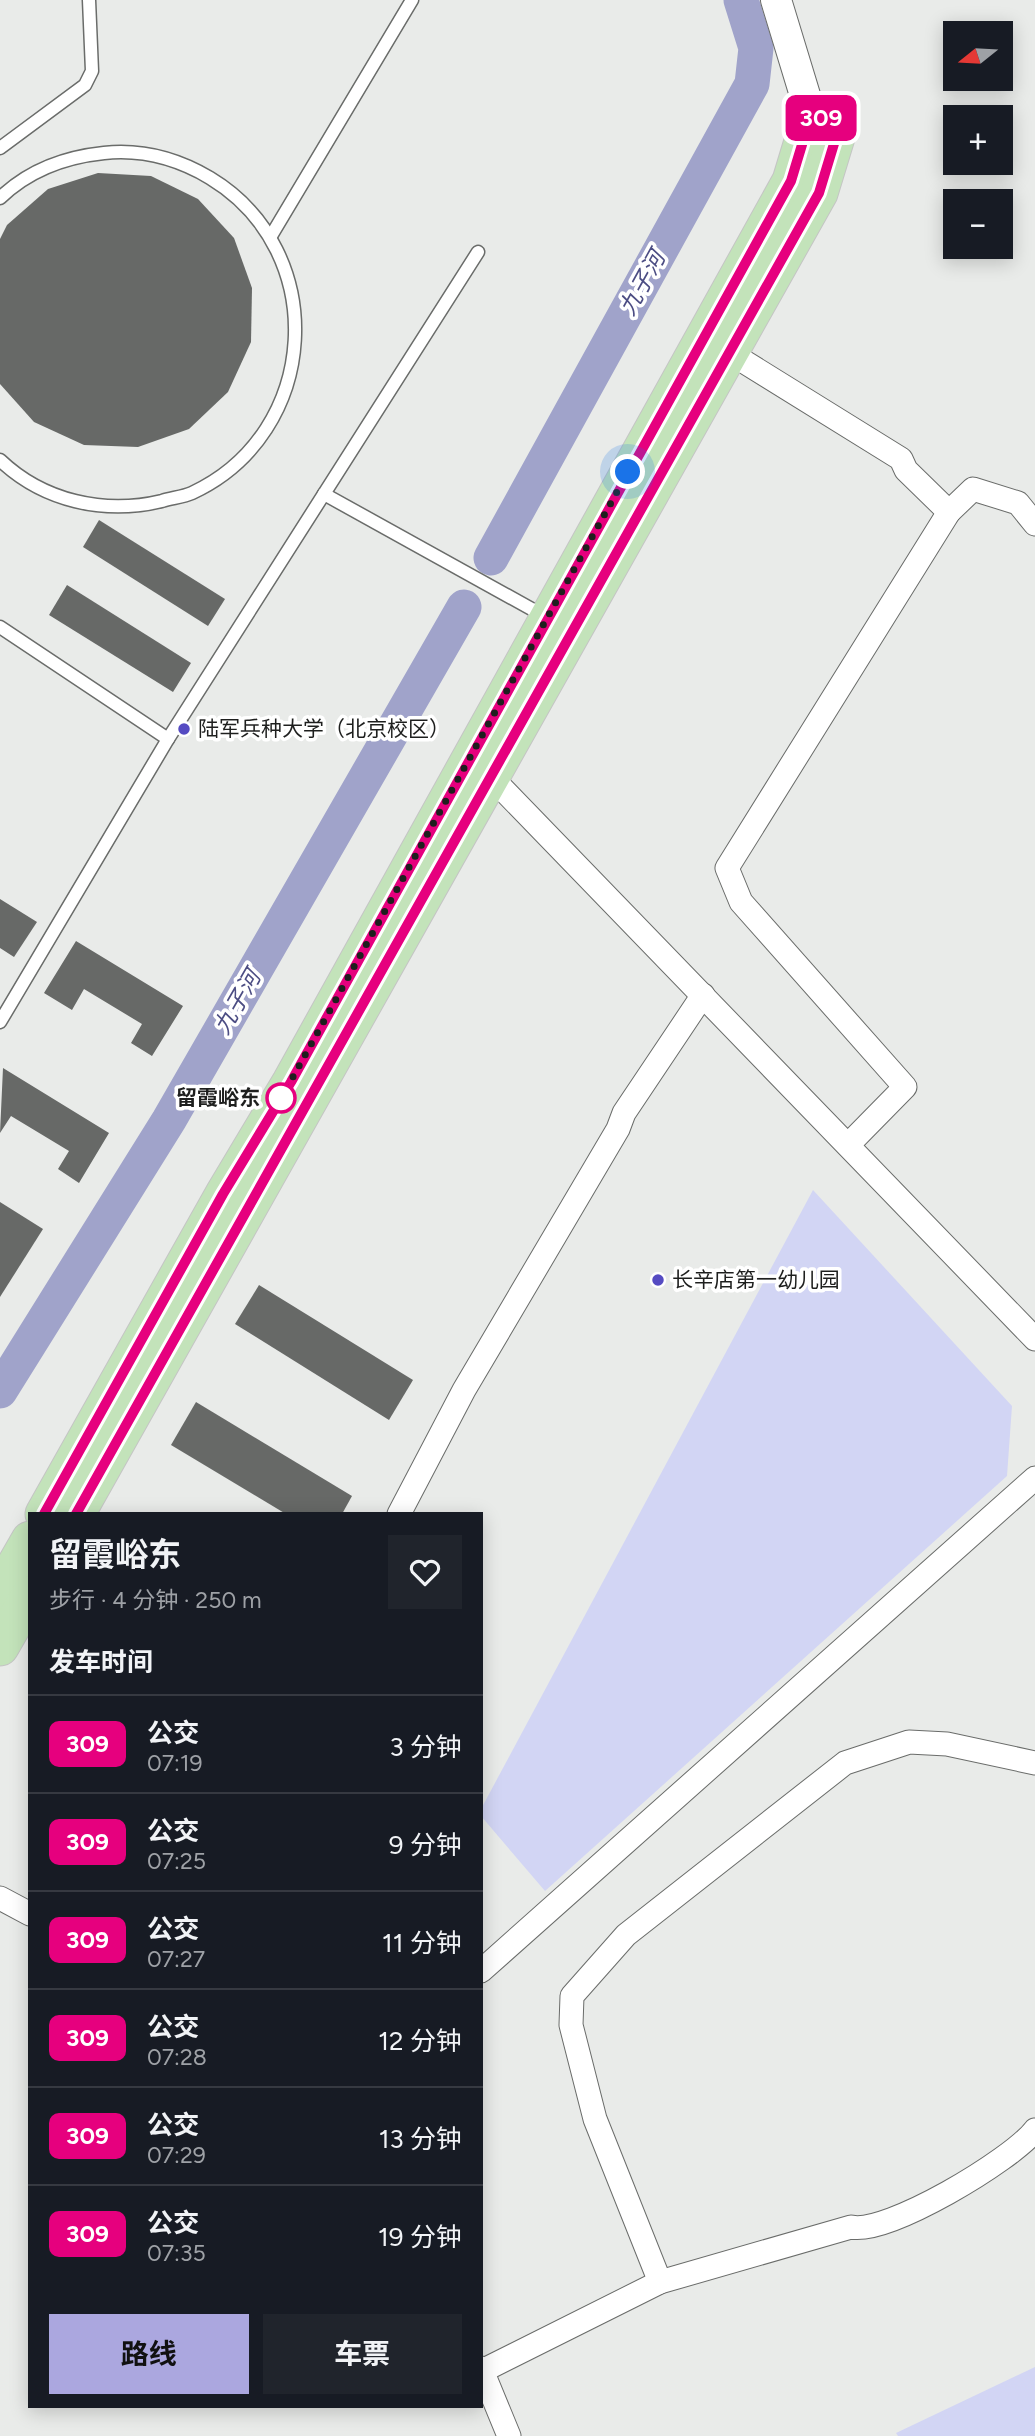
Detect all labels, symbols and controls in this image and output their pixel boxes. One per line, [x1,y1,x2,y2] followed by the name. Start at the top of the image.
[943,21,1013,91] north arrow
[943,21,1013,259] map controls
[781,95,861,141] line badge: 309
[800,103,842,132] text: 309
[943,105,1013,175] button: +
[943,189,1013,259] button: −
[613,243,673,320] water label: 九子河
[610,454,645,489] your location
[198,716,450,741] place label: 陆军兵种大学（北京校区）
[176,721,192,737] marker: 陆军兵种大学（北京校区）
[208,962,268,1039] water label: 九子河
[266,1083,296,1113] marker: 留霞峪东
[176,1085,260,1110] place label: 留霞峪东
[672,1267,840,1292] place label: 长辛店第一幼儿园
[650,1272,666,1288] marker: 长辛店第一幼儿园
[49,1535,181,1574] text: 留霞峪东
[388,1535,462,1609] button: heart
[49,1586,261,1614] text: 步行 · 4 分钟 · 250 m
[49,1646,153,1678] text: 发车时间
[147,1717,199,1749] text: 公交
[66,1729,109,1758] text: 309
[389,1731,462,1763] text: 3 分钟
[147,1749,202,1777] text: 07:19
[147,1815,199,1847] text: 公交
[66,1827,109,1856] text: 309
[389,1829,462,1861] text: 9 分钟
[147,1847,206,1875] text: 07:25
[147,1913,199,1945] text: 公交
[66,1925,109,1954] text: 309
[382,1927,462,1959] text: 11 分钟
[147,1945,205,1973] text: 07:27
[147,2011,199,2043] text: 公交
[66,2023,109,2052] text: 309
[378,2025,462,2057] text: 12 分钟
[147,2043,207,2071] text: 07:28
[147,2109,199,2141] text: 公交
[66,2121,109,2150] text: 309
[379,2123,462,2155] text: 13 分钟
[147,2141,206,2169] text: 07:29
[147,2207,199,2239] text: 公交
[66,2219,109,2248] text: 309
[378,2221,462,2253] text: 19 分钟
[147,2239,206,2267] text: 07:35
[49,2314,249,2394] button: 路线
[263,2314,462,2394] button: 车票

